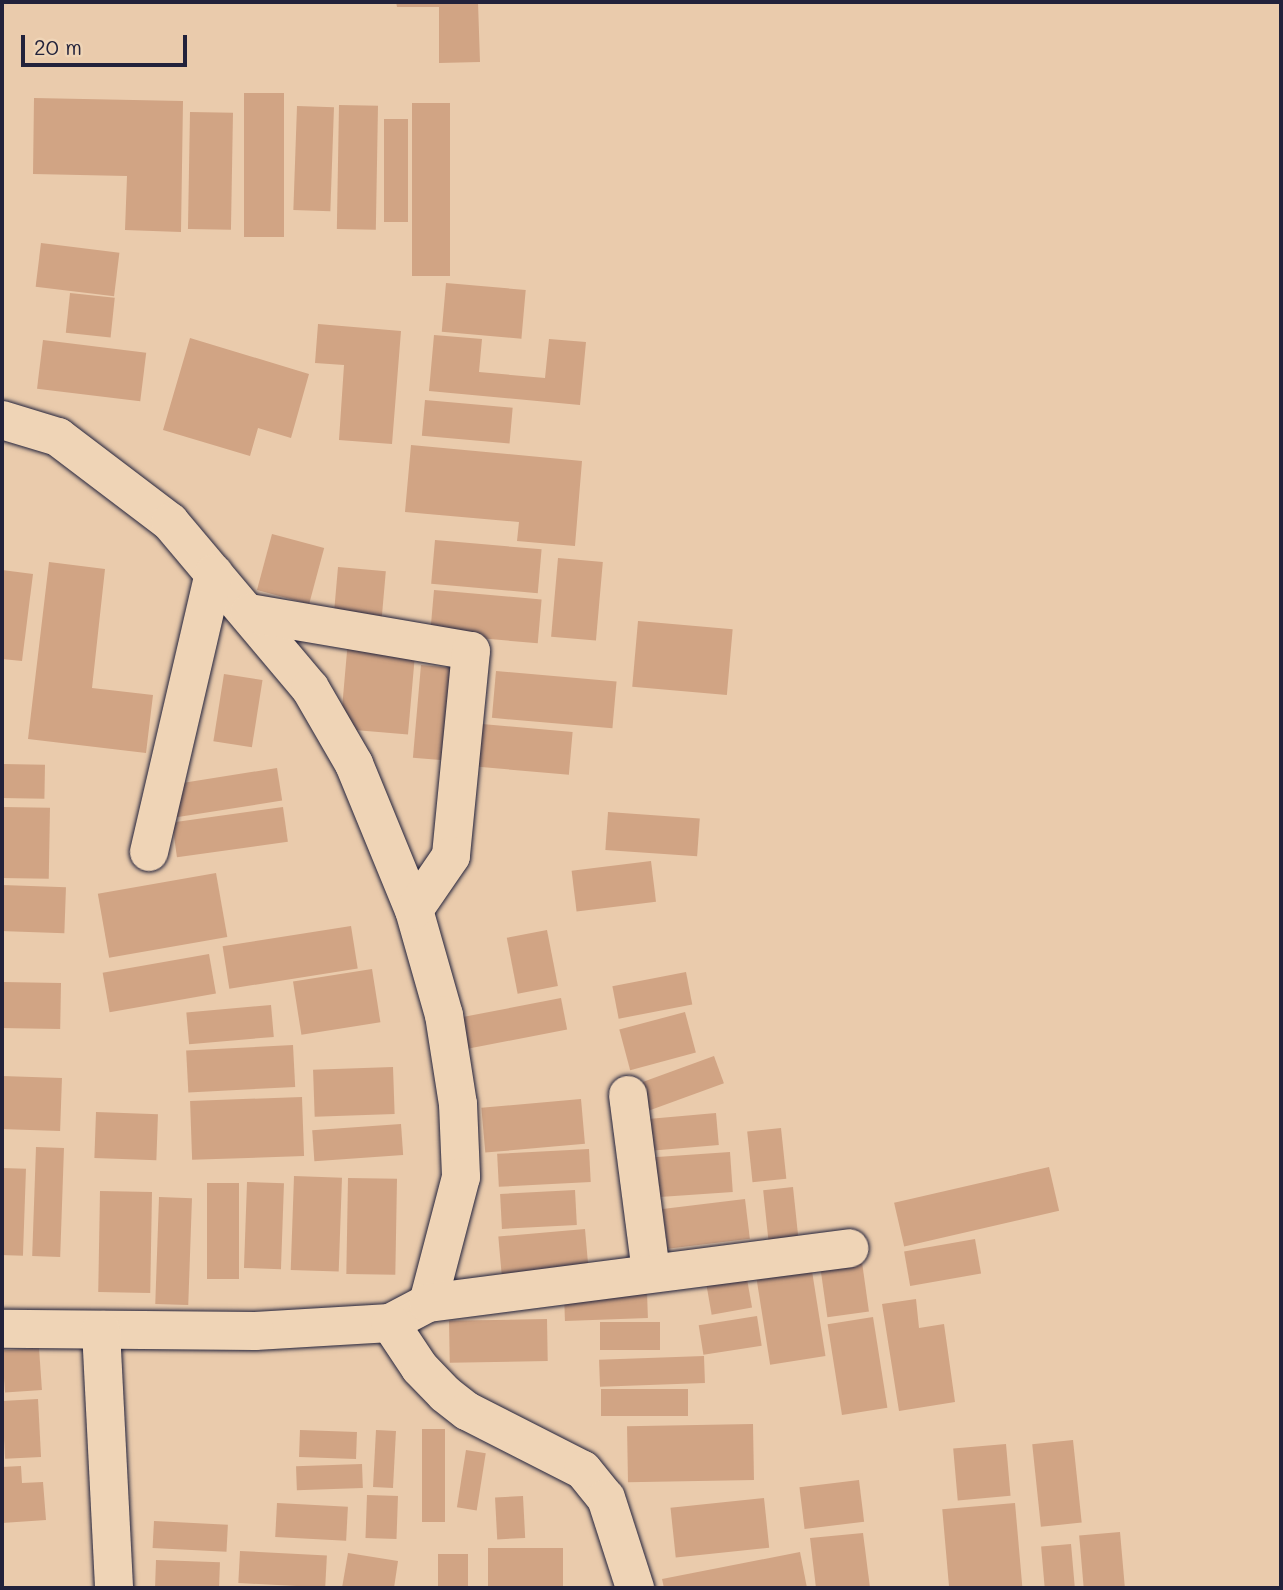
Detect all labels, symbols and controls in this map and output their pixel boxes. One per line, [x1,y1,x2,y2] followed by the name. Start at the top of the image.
[24,21,191,65] scale bar
[34,33,82,60] text: 20 m

